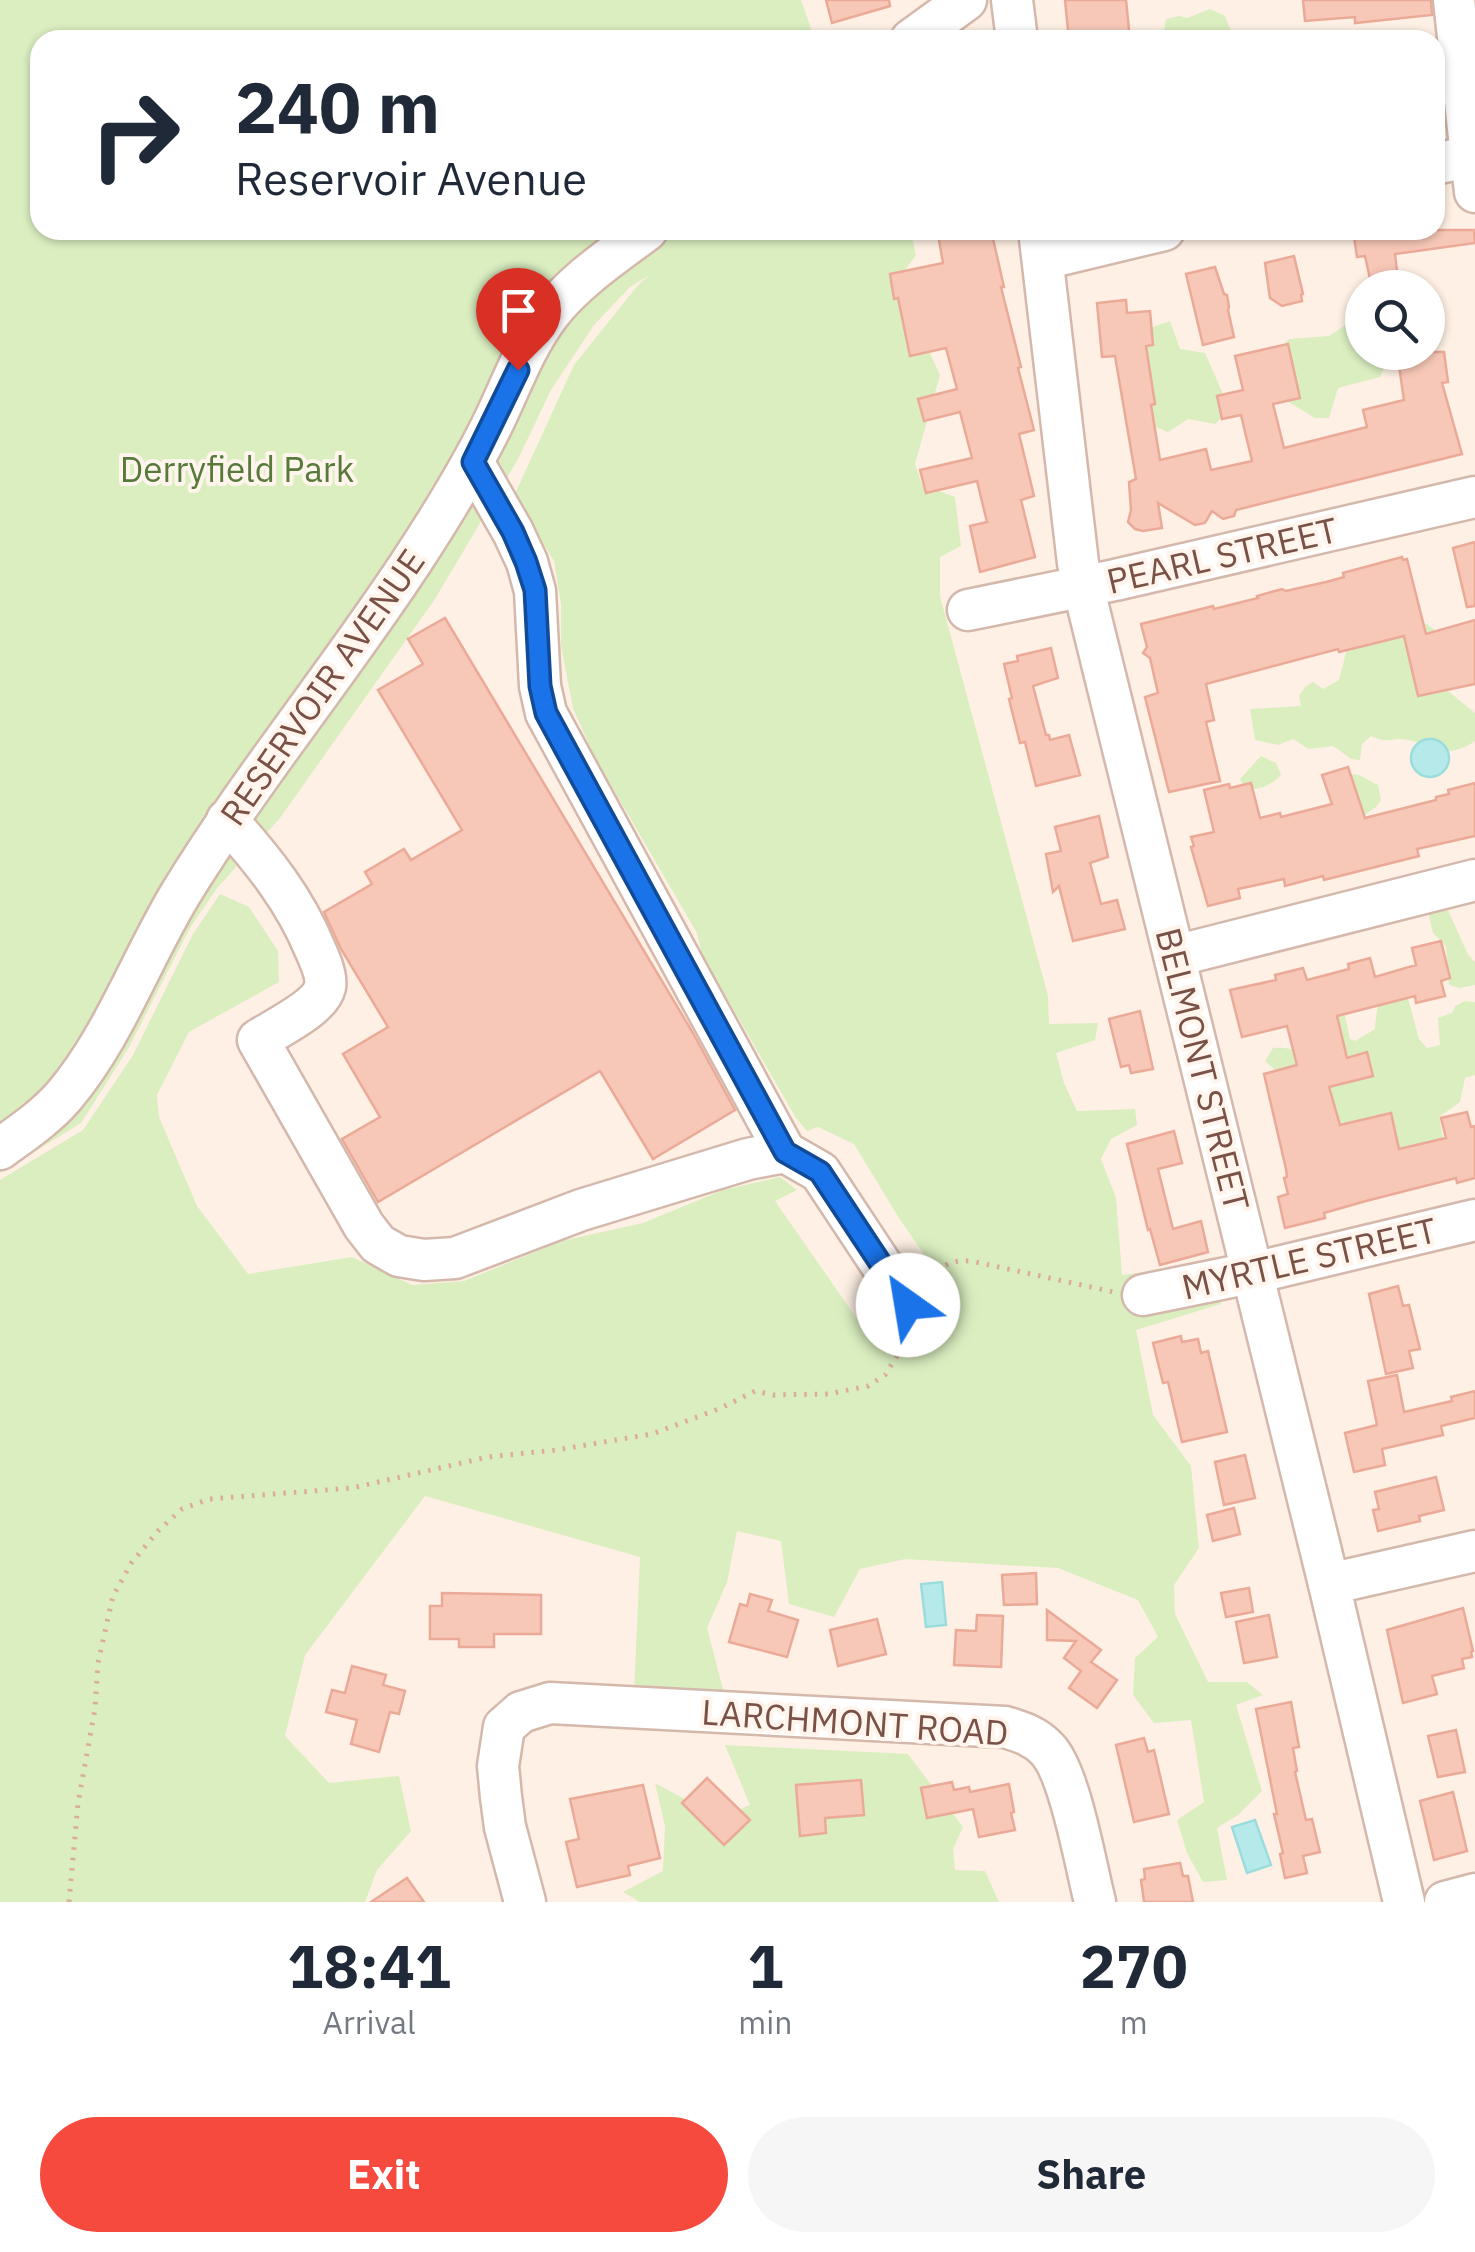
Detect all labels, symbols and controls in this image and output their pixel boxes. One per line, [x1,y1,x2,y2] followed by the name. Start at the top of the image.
[235,61,440,152] text: 240 m
[70,70,200,200] icon: right
[235,149,587,207] text: Reservoir Avenue
[476,268,561,371] pin
[1345,270,1445,370] map controls
[1345,270,1445,370] button: search
[491,283,546,338] icon: arrive
[120,446,354,492] park label: Derryfield Park
[1102,506,1342,604] street label: PEARL STREET
[209,540,435,834] street label: RESERVOIR AVENUE
[1146,923,1260,1215] street label: BELMONT STREET
[1177,1206,1441,1310] street label: MYRTLE STREET
[856,1253,960,1357] position arrow
[700,1688,1010,1756] street label: LARCHMONT ROAD
[287,1926,451,2005] text: 18:41
[747,1926,783,2005] text: 1
[1080,1926,1188,2005] text: 270
[323,2001,416,2043] text: Arrival
[738,2001,792,2043] text: min
[1120,2001,1148,2043] text: m
[40,2117,728,2232] button: Exit
[748,2117,1435,2232] button: Share

